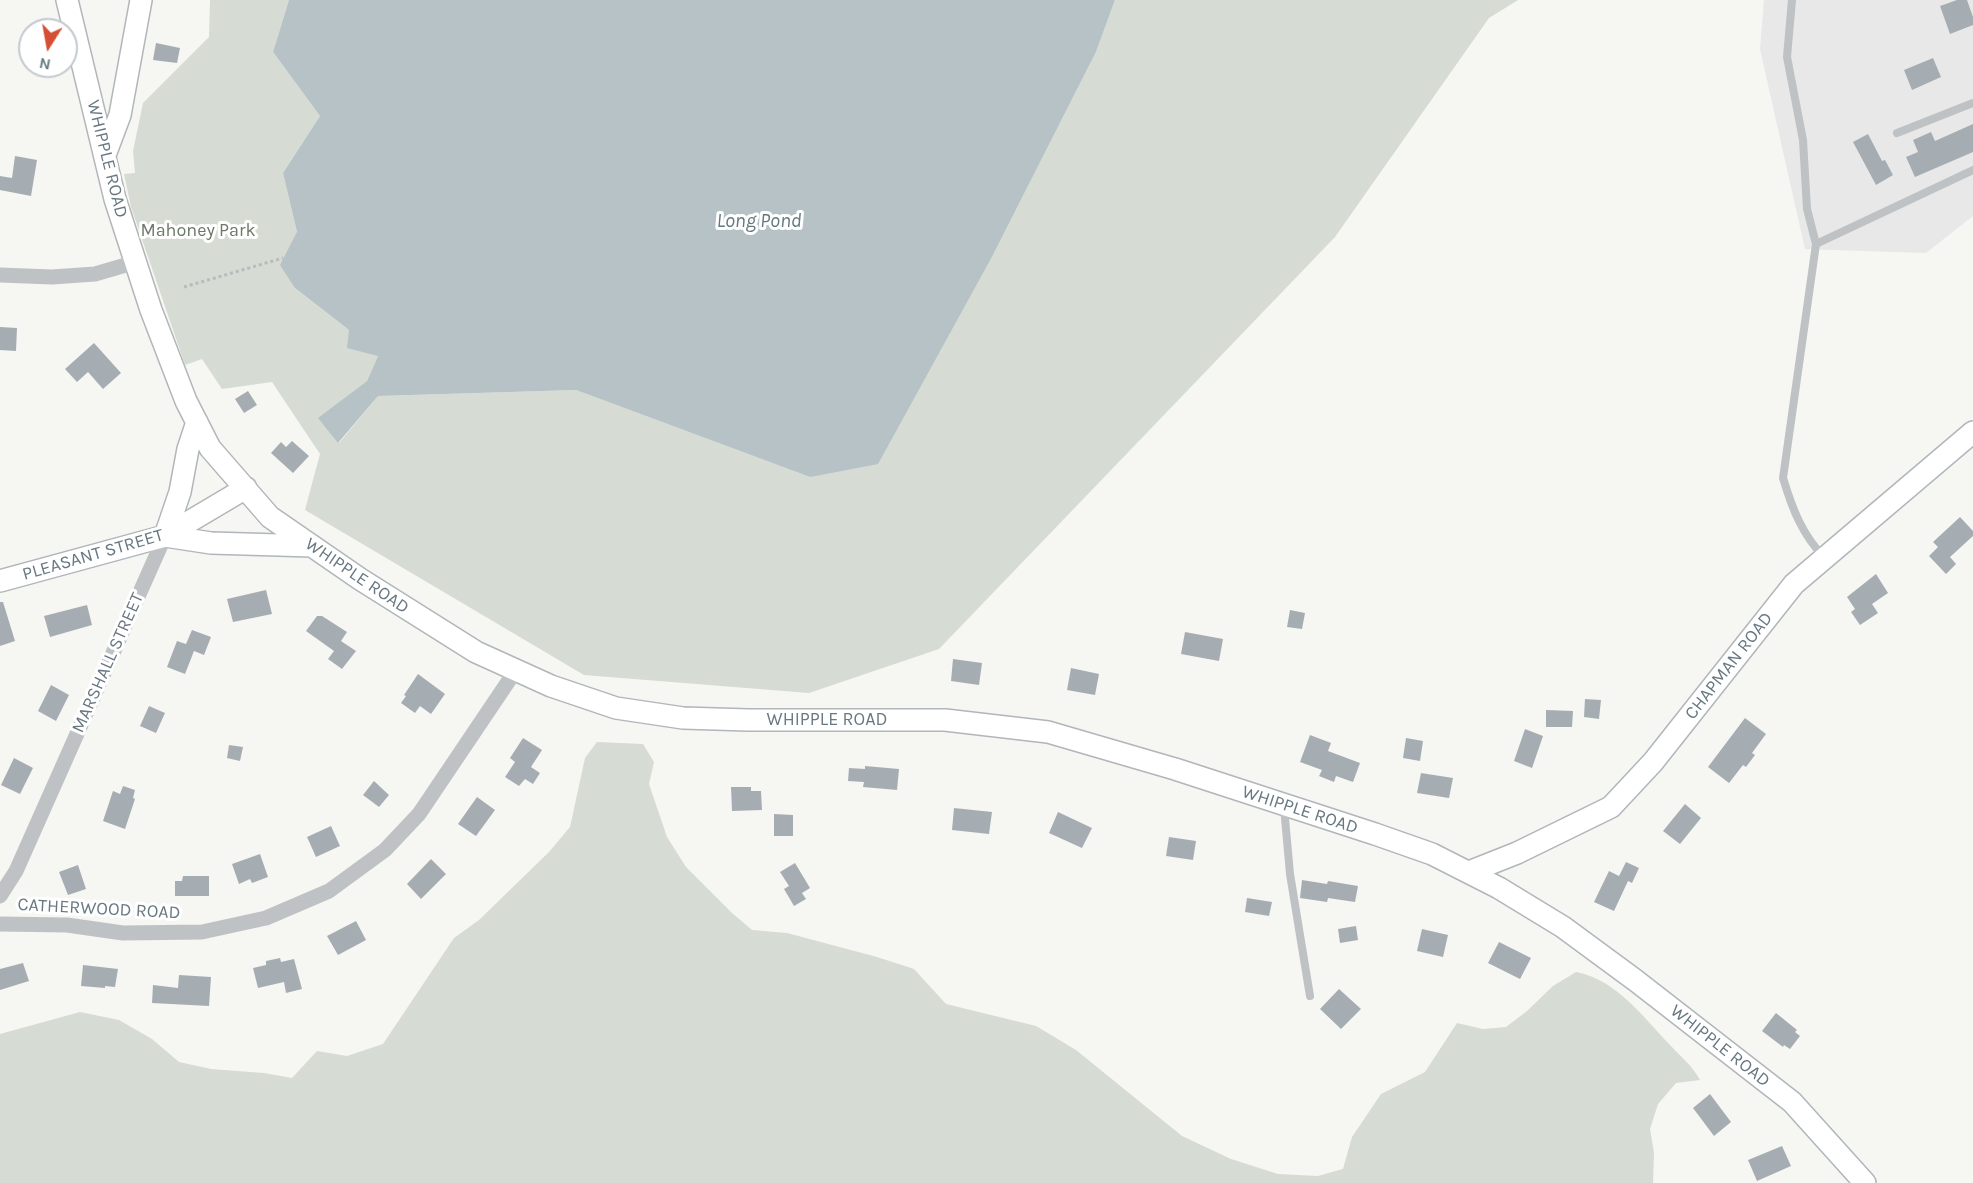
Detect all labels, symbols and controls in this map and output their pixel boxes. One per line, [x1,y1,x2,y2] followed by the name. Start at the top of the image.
[18,18,78,78] north arrow
[37,54,52,75] text: N
[82,98,132,220] street label: WHIPPLE ROAD
[717,209,801,233] water label: Long Pond
[140,220,256,242] park label: Mahoney Park
[20,525,166,585] street label: PLEASANT STREET
[301,533,413,619] street label: WHIPPLE ROAD
[67,590,149,736] street label: MARSHALL STREET
[1680,608,1778,724] street label: CHAPMAN ROAD
[767,709,887,731] street label: WHIPPLE ROAD
[1239,781,1361,839] street label: WHIPPLE ROAD
[17,894,181,924] street label: CATHERWOOD ROAD
[1666,1000,1774,1092] street label: WHIPPLE ROAD

